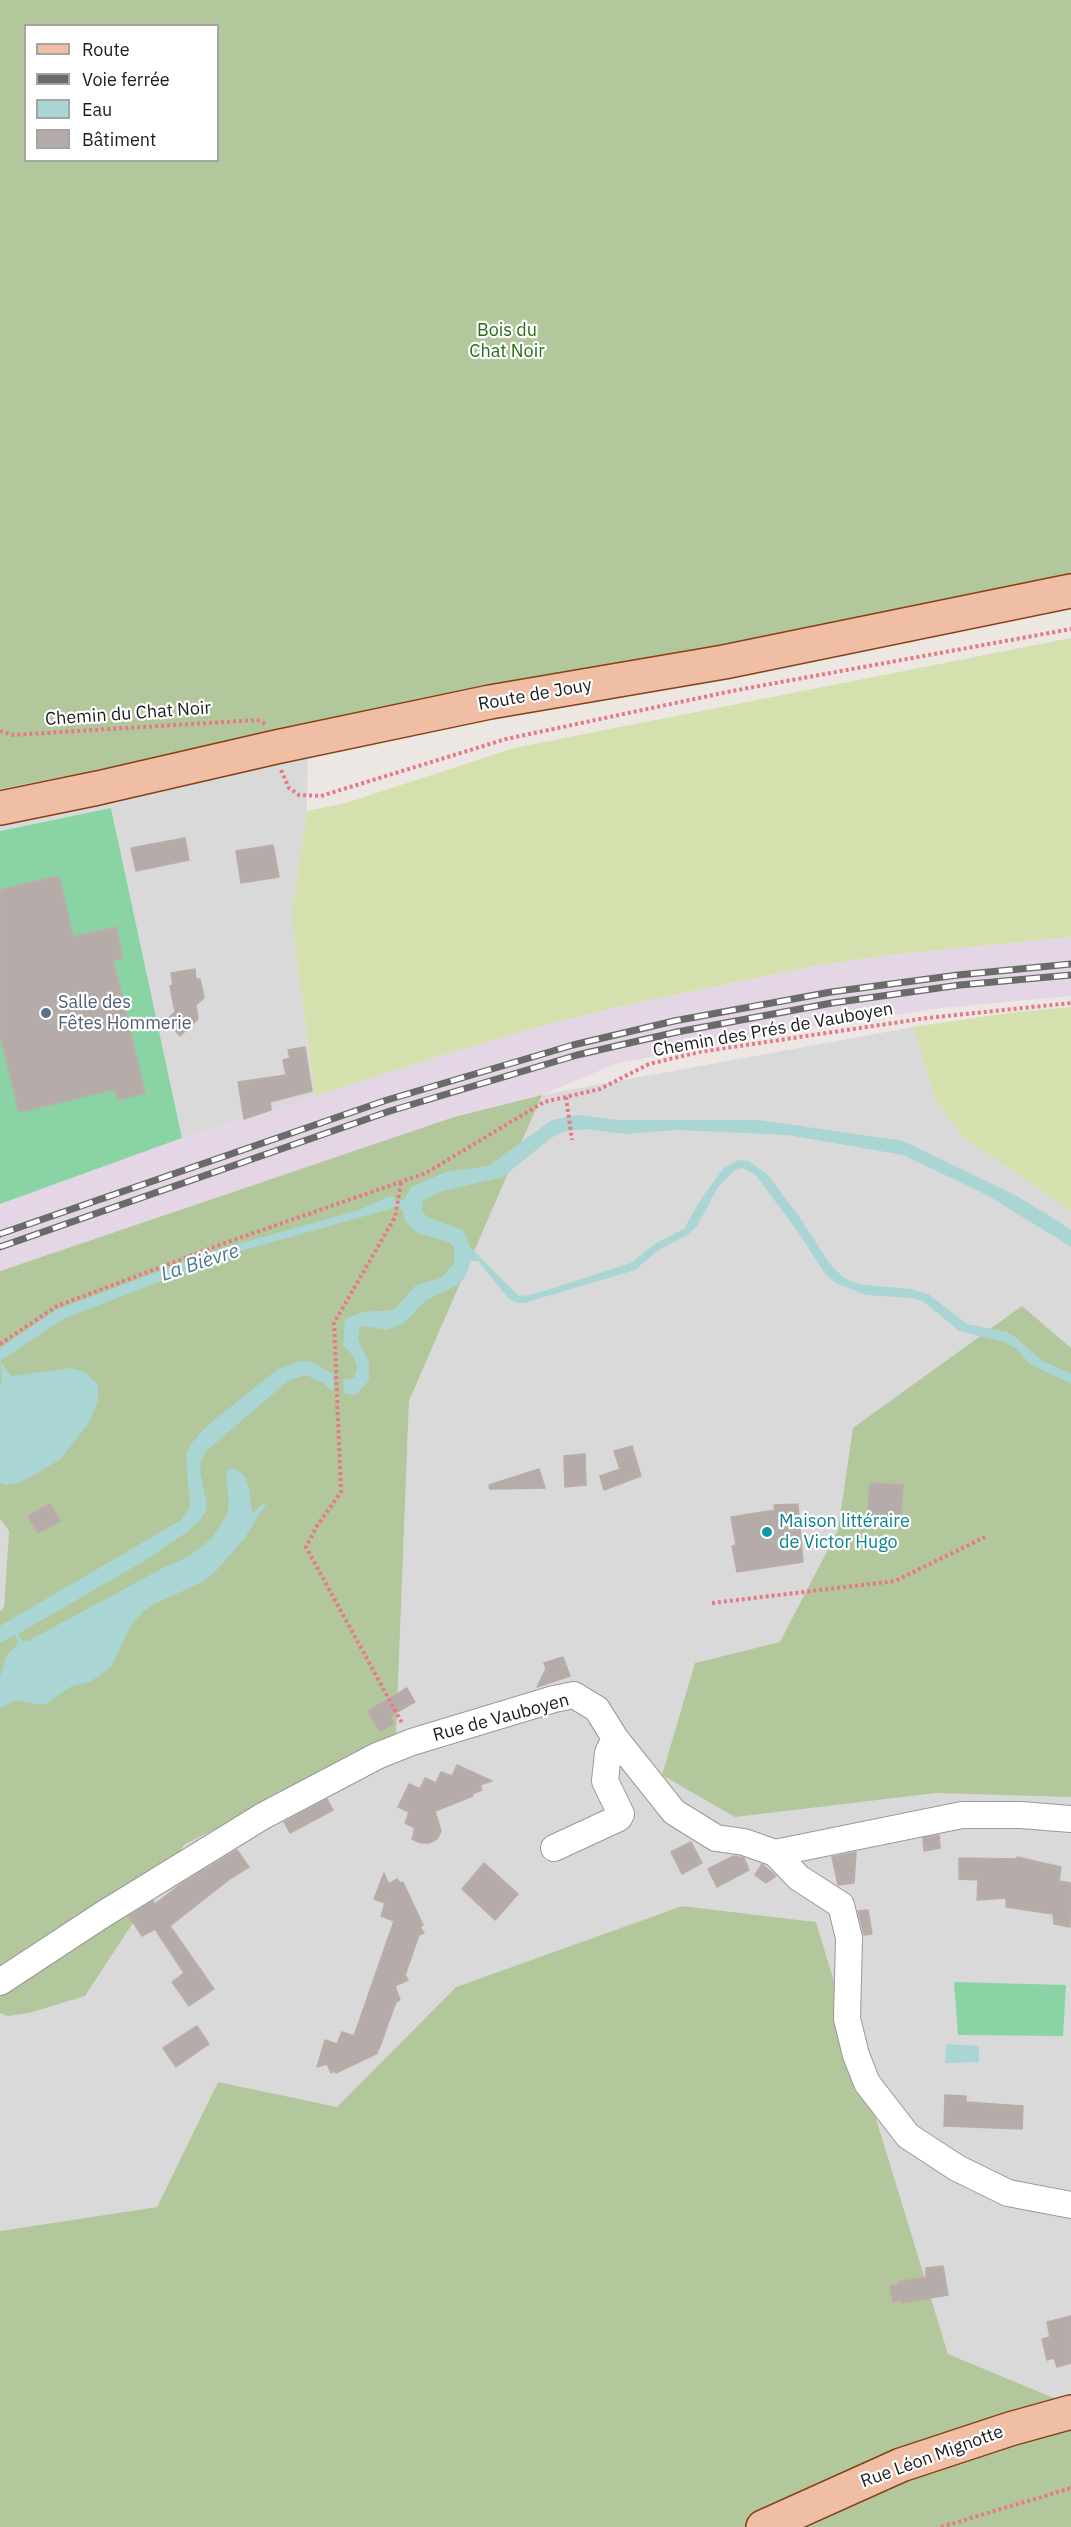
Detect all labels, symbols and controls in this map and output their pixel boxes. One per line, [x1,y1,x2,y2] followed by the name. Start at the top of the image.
[24,24,219,162] legend
[82,38,130,61] text: Route
[82,68,170,91] text: Voie ferrée
[82,98,112,121] text: Eau
[82,128,156,151] text: Bâtiment
[469,320,545,362] park label: Bois du Chat Noir
[477,674,593,716] street label: Route de Jouy
[44,697,212,731] street label: Chemin du Chat Noir
[58,992,192,1034] place label: Salle des Fêtes Hommerie
[651,998,895,1062] street label: Chemin des Prés de Vauboyen
[39,1006,53,1020] marker: Salle des Fêtes Hommerie
[158,1239,242,1287] water label: La Bièvre
[779,1511,910,1553] place label: Maison littéraire de Victor Hugo
[760,1525,774,1539] marker: Maison littéraire de Victor Hugo
[431,1689,571,1747] street label: Rue de Vauboyen
[858,2421,1006,2493] street label: Rue Léon Mignotte

